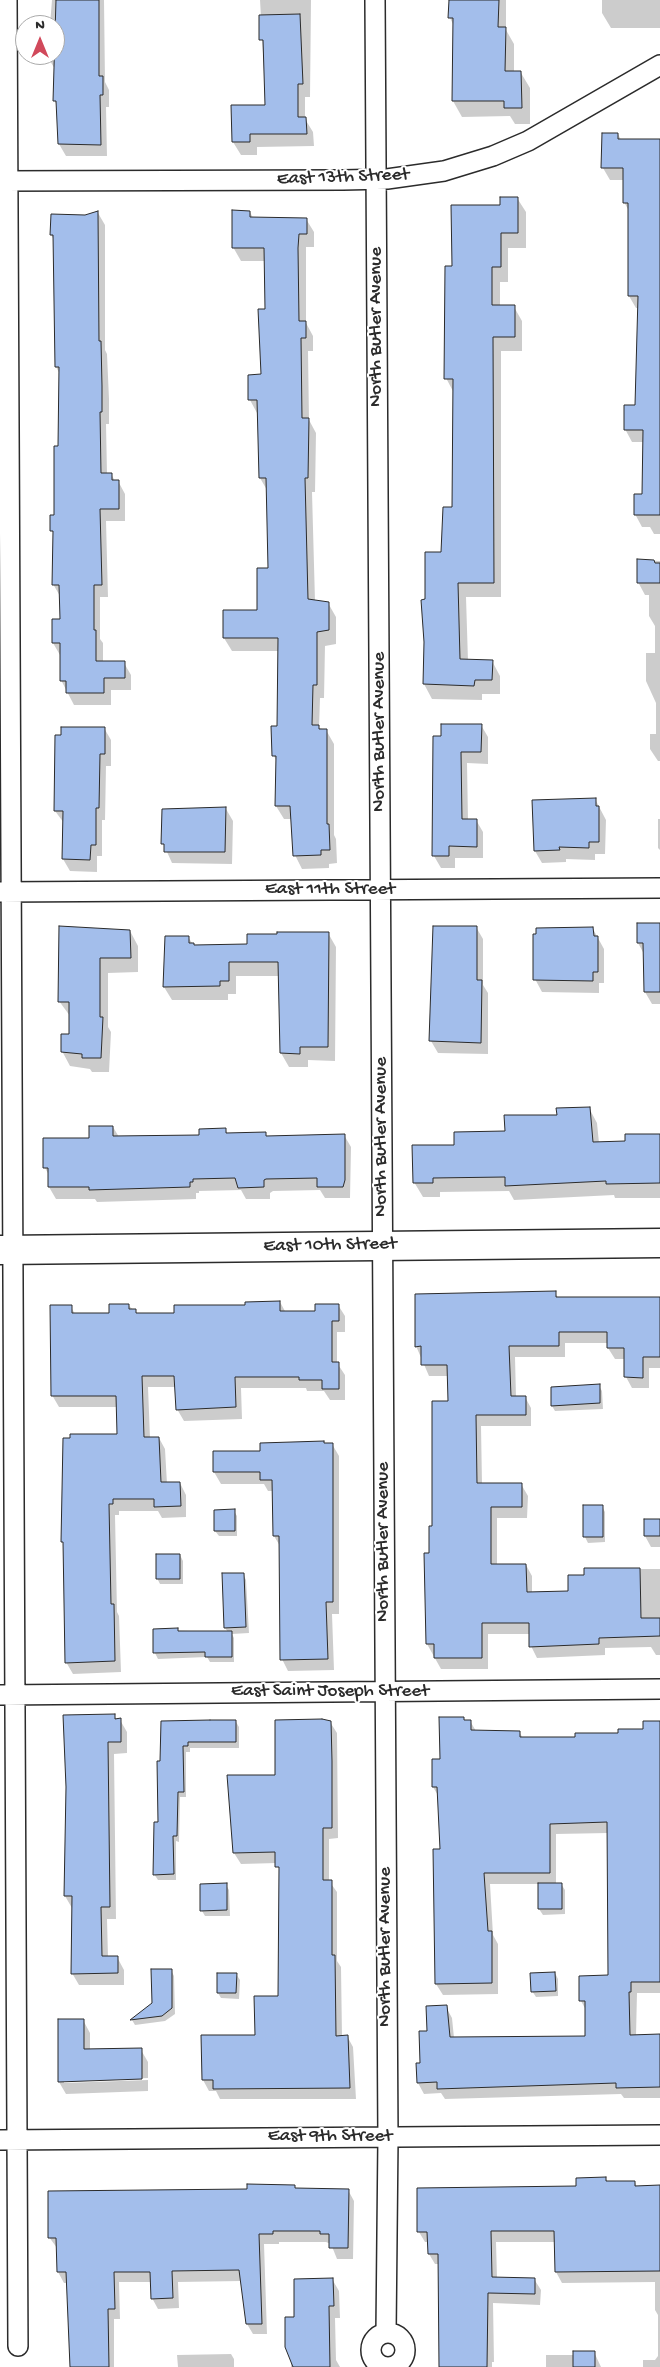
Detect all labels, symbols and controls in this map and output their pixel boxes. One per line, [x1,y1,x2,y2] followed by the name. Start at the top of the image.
[15,15,65,65] north arrow
[35,17,45,34] text: N
[276,164,410,192] street label: East 13th Street
[366,247,388,407] street label: North Butler Avenue
[369,652,391,812] street label: North Butler Avenue
[265,879,395,901] street label: East 11th Street
[371,1057,393,1217] street label: North Butler Avenue
[263,1233,397,1259] street label: East 10th Street
[373,1462,395,1622] street label: North Butler Avenue
[231,1681,429,1703] street label: East Saint Joseph Street
[375,1867,397,2027] street label: North Butler Avenue
[268,2126,392,2148] street label: East 9th Street

